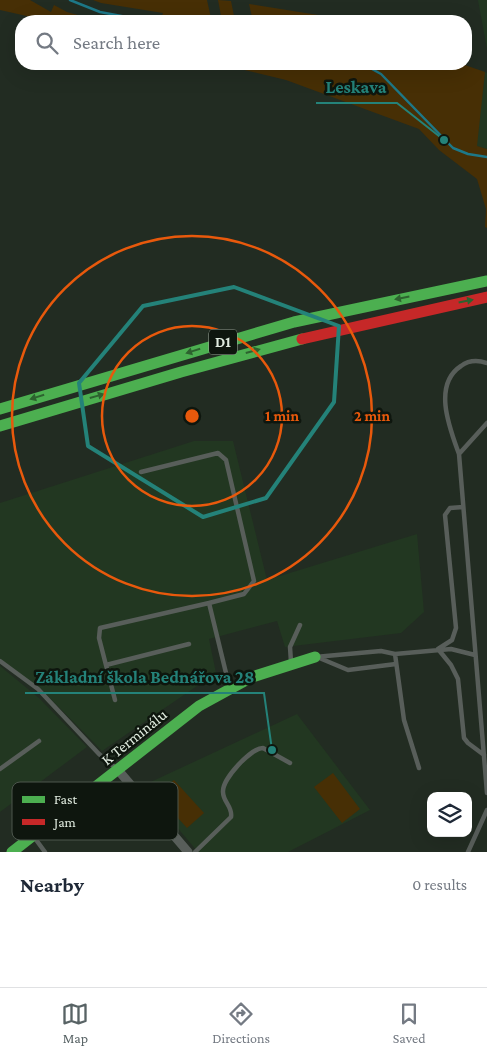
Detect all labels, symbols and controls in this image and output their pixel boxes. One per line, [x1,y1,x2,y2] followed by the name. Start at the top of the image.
[15,15,472,70] search box
[33,29,61,57] icon: search
[73,32,160,53] text: Search here
[316,70,397,103] callout: Leskava
[325,77,387,97] text: Leskava
[394,294,409,302] one-way arrow
[458,297,474,305] one-way arrow
[209,330,237,354] road number: D1
[186,347,201,355] one-way arrow
[246,347,261,355] one-way arrow
[89,392,104,400] one-way arrow
[30,394,45,402] one-way arrow
[183,407,201,425] centre of rings
[265,408,299,424] text: 1 min
[354,408,390,424] text: 2 min
[25,660,264,693] callout: Základní škola Bednářova 28
[35,667,255,687] text: Základní škola Bednářova 28
[98,705,170,768] street label: K Terminálu
[12,782,178,840] legend
[54,791,78,807] text: Fast
[427,792,472,837] map controls
[427,792,472,837] button: layers
[52,814,76,830] text: Jam
[20,873,84,897] text: Nearby
[412,876,467,893] text: 0 results
[61,1000,89,1046] tab: Map
[212,1000,270,1046] tab: Directions
[393,1000,426,1046] tab: Saved

